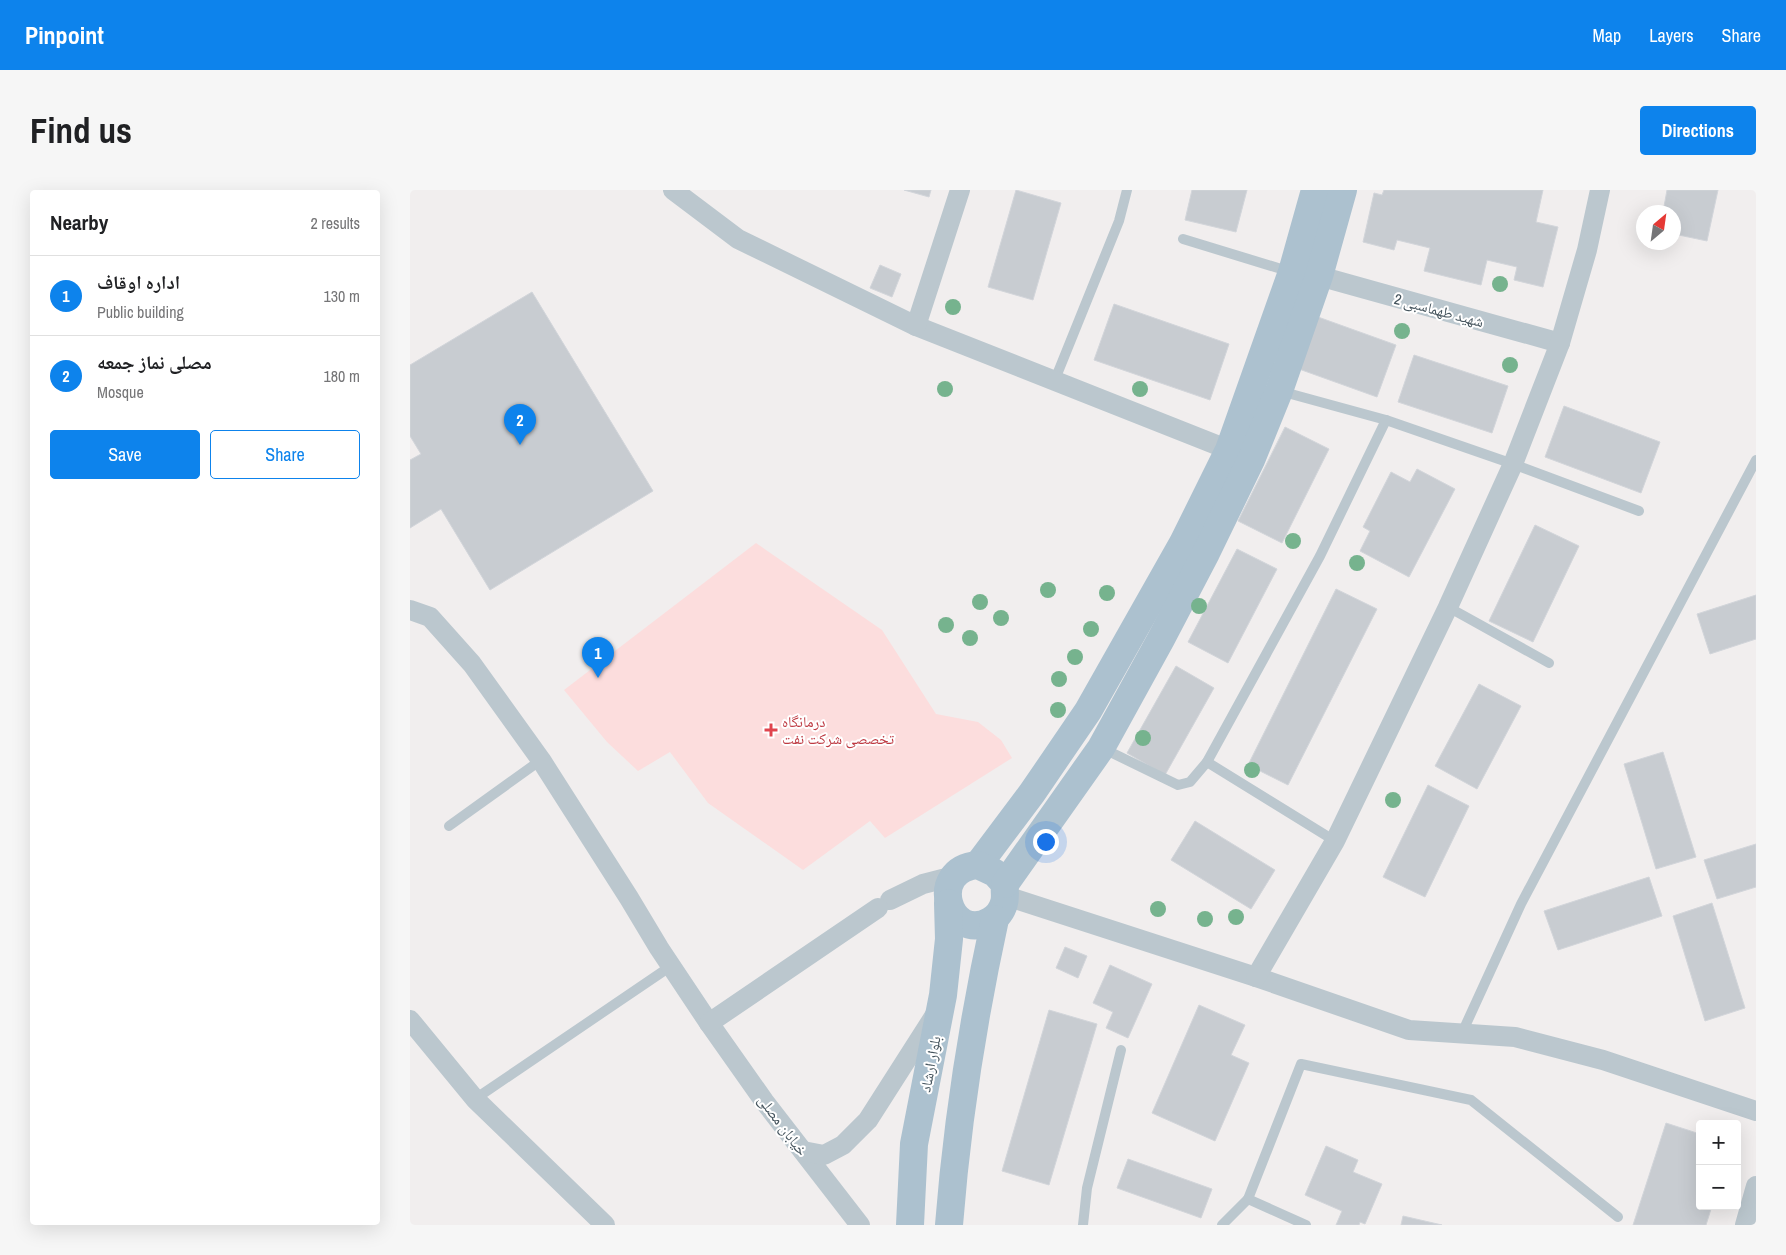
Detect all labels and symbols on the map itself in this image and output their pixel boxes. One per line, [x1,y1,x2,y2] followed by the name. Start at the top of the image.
[1636,205,1681,250] north arrow
[1392,288,1486,332] street label: شهید طهماسبی 2
[504,404,536,445] pin: 2
[582,637,614,678] pin: 1
[782,711,895,749] place label: درمانگاه تخصصی شرکت نفت
[764,723,778,737] marker: درمانگاه تخصصی شرکت نفت
[1033,829,1059,855] your location
[914,1034,946,1094] street label: بلوار ارشاد
[753,1090,813,1160] street label: خیابان مصلی

